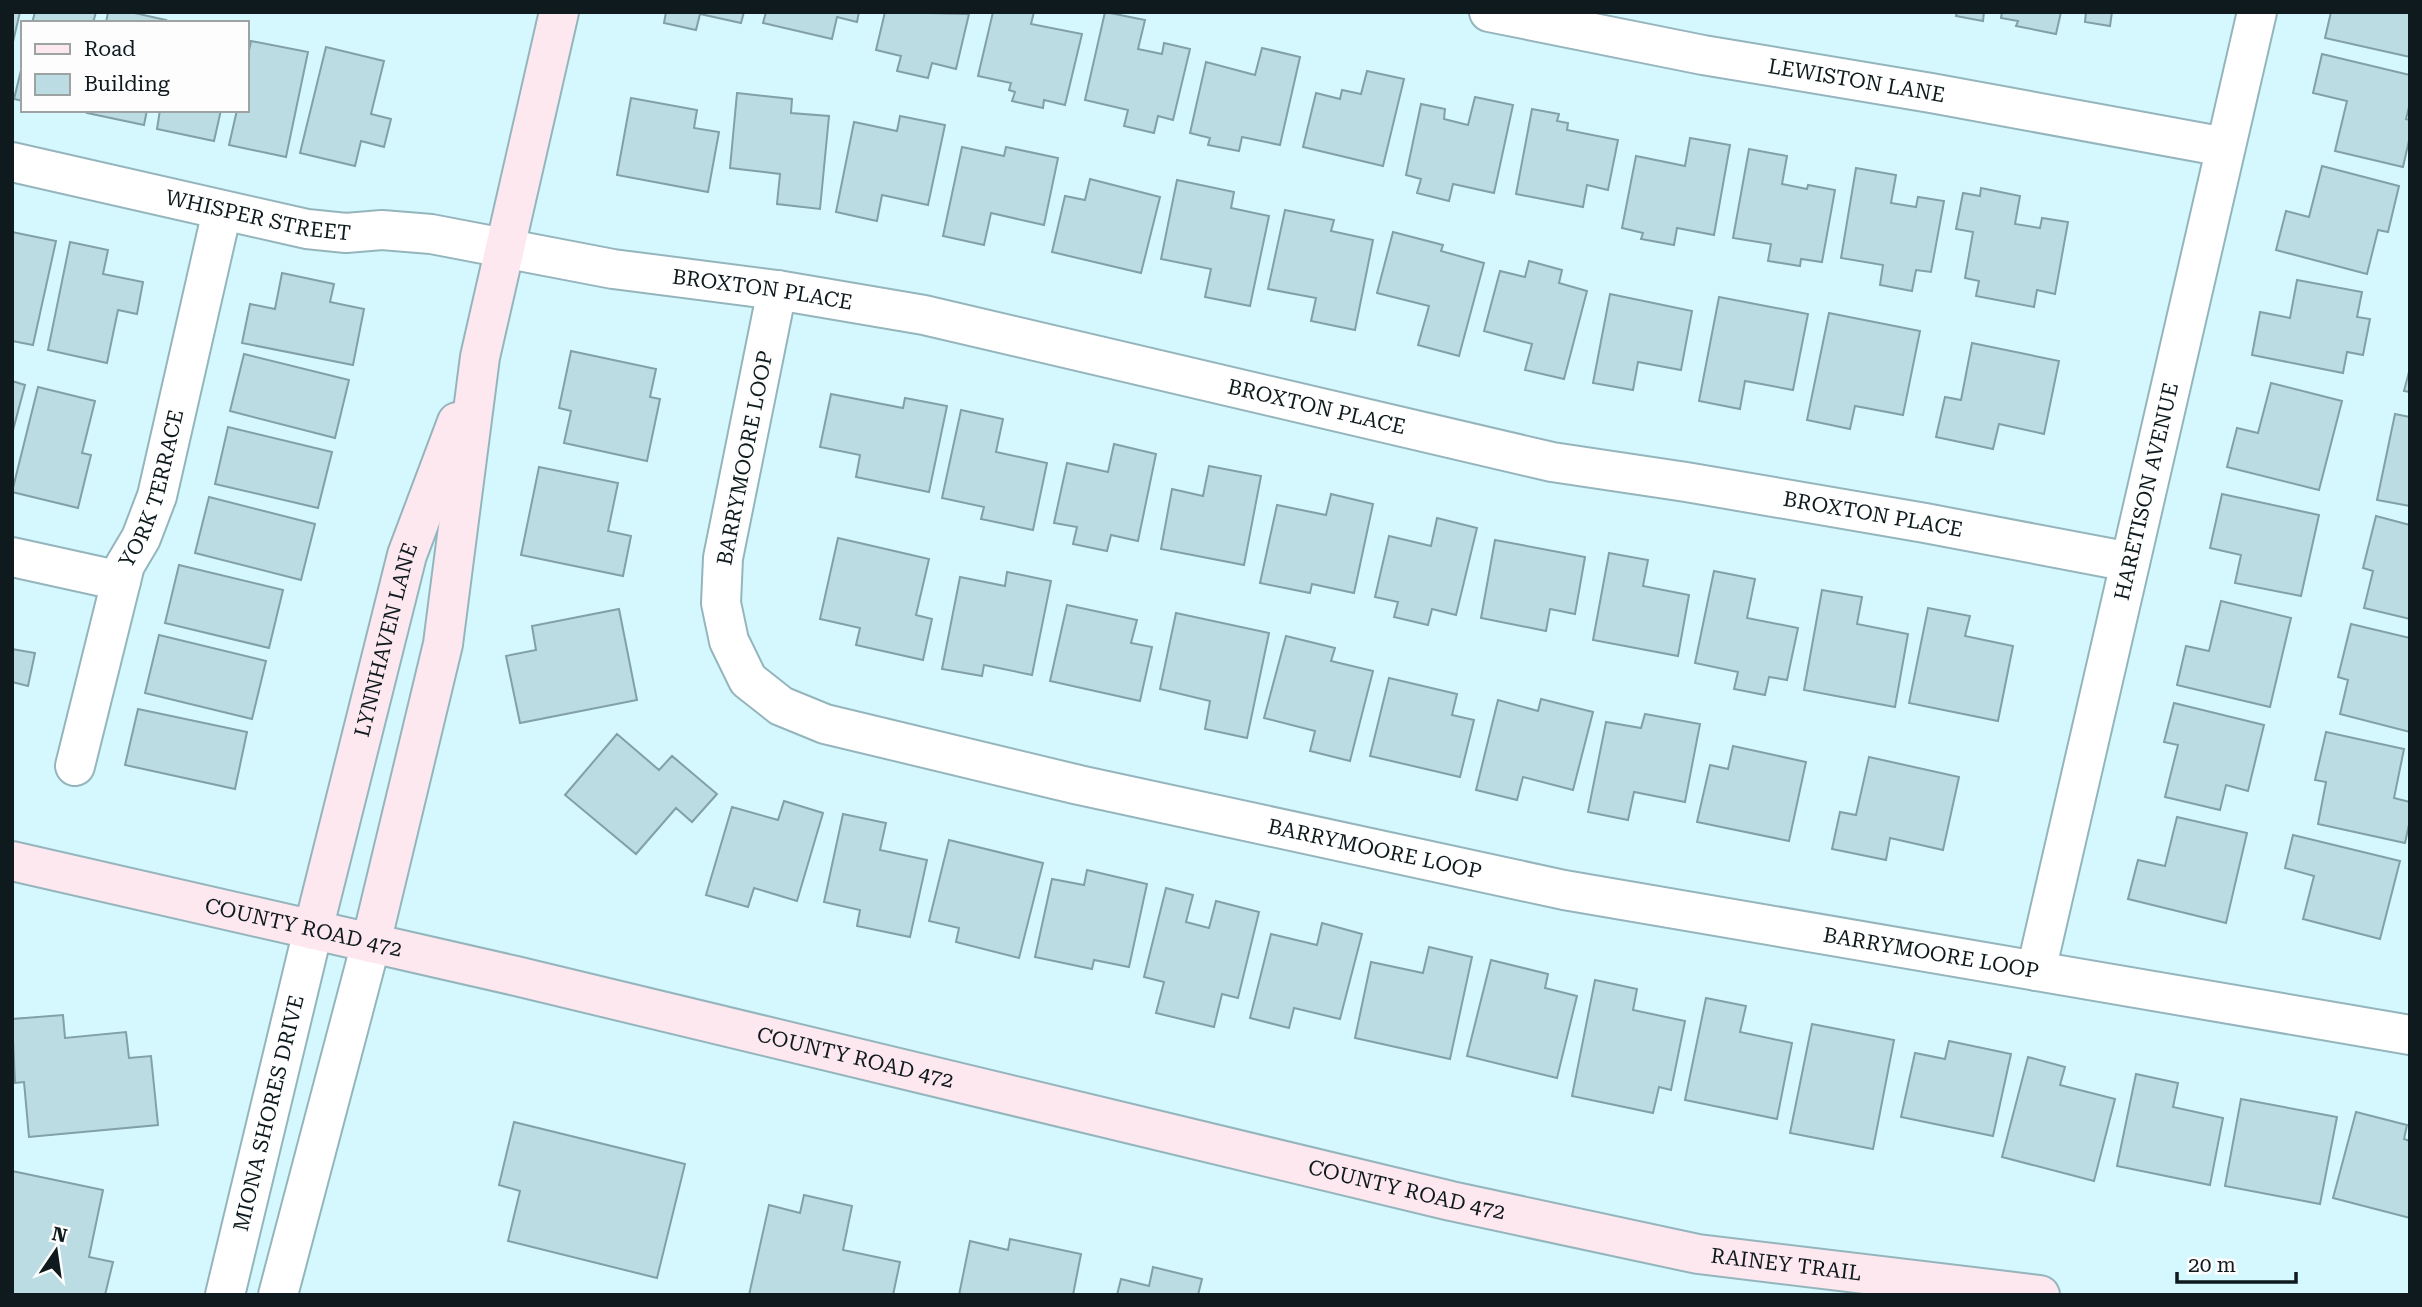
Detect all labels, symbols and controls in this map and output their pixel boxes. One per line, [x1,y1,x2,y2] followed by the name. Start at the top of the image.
[21,21,248,112] legend
[84,37,136,61] text: Road
[1766,54,1947,107] street label: LEWISTON LANE
[84,72,170,96] text: Building
[163,185,352,245] street label: WHISPER STREET
[671,265,854,315] street label: BROXTON PLACE
[712,349,778,567] street label: BARRYMOORE LOOP
[1225,374,1408,439] street label: BROXTON PLACE
[2110,380,2183,603] street label: HARETISON AVENUE
[114,407,188,572] street label: YORK TERRACE
[1781,487,1965,542] street label: BROXTON PLACE
[350,540,422,740] street label: LYNNHAVEN LANE
[1266,814,1484,884] street label: BARRYMOORE LOOP
[203,893,404,962] street label: COUNTY ROAD 472
[1821,923,2041,983] street label: BARRYMOORE LOOP
[229,993,309,1234] street label: MIONA SHORES DRIVE
[755,1022,956,1093] street label: COUNTY ROAD 472
[1306,1155,1507,1224] street label: COUNTY ROAD 472
[21,1216,91,1286] north arrow
[50,1222,70,1248] text: N
[2177,1240,2296,1284] scale bar
[1709,1244,1863,1285] street label: RAINEY TRAIL
[2188,1253,2236,1277] text: 20 m

